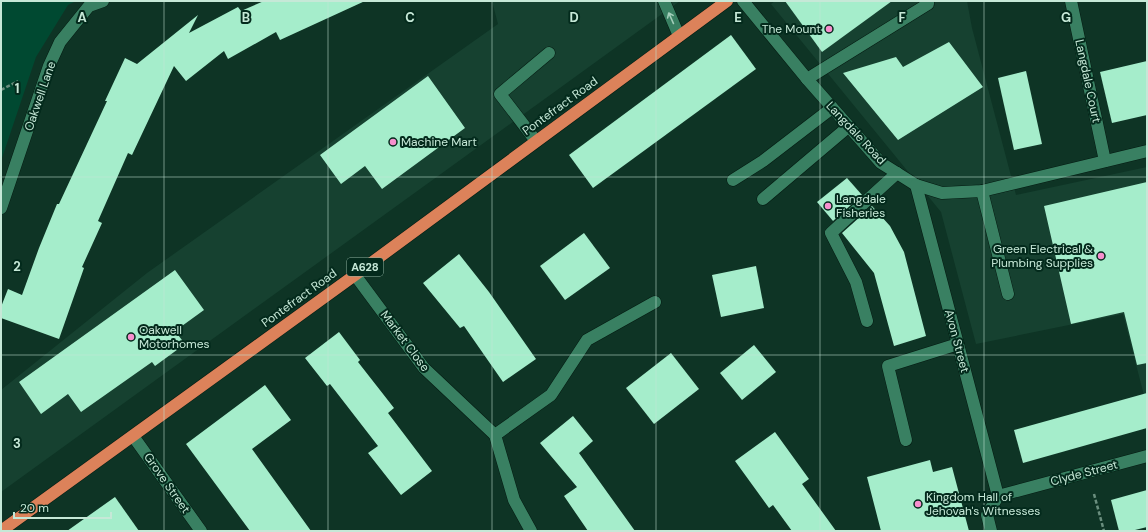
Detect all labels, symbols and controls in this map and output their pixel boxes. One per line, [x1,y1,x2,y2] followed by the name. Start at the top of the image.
[77,9,87,26] text: A
[242,9,250,26] text: B
[405,9,415,26] text: C
[569,9,579,26] text: D
[734,9,742,26] text: E
[898,9,906,26] text: F
[1061,9,1071,26] text: G
[667,13,674,25] one-way arrow
[762,21,821,37] place label: The Mount
[824,24,834,34] marker: The Mount
[1071,38,1105,124] street label: Langdale Court
[21,59,59,133] street label: Oakwell Lane
[519,73,601,139] street label: Pontefract Road
[15,80,19,97] text: 1
[823,98,889,168] street label: Langdale Road
[401,134,477,150] place label: Machine Mart
[388,137,398,147] marker: Machine Mart
[836,191,886,221] place label: Langdale Fisheries
[823,201,833,211] marker: Langdale Fisheries
[991,241,1093,271] place label: Green Electrical & Plumbing Supplies
[1096,251,1106,261] marker: Green Electrical & Plumbing Supplies
[13,258,21,275] text: 2
[347,258,383,276] road number: A628
[258,265,340,331] street label: Pontefract Road
[377,307,433,375] street label: Market Close
[941,308,973,375] street label: Avon Street
[139,322,210,352] place label: Oakwell Motorhomes
[126,332,136,342] marker: Oakwell Motorhomes
[13,435,21,452] text: 3
[140,450,194,517] street label: Grove Street
[1049,456,1120,490] street label: Clyde Street
[926,489,1040,519] place label: Kingdom Hall of Jehovah's Witnesses
[14,494,111,520] scale bar
[913,499,923,509] marker: Kingdom Hall of Jehovah's Witnesses
[20,500,49,516] text: 20 m

